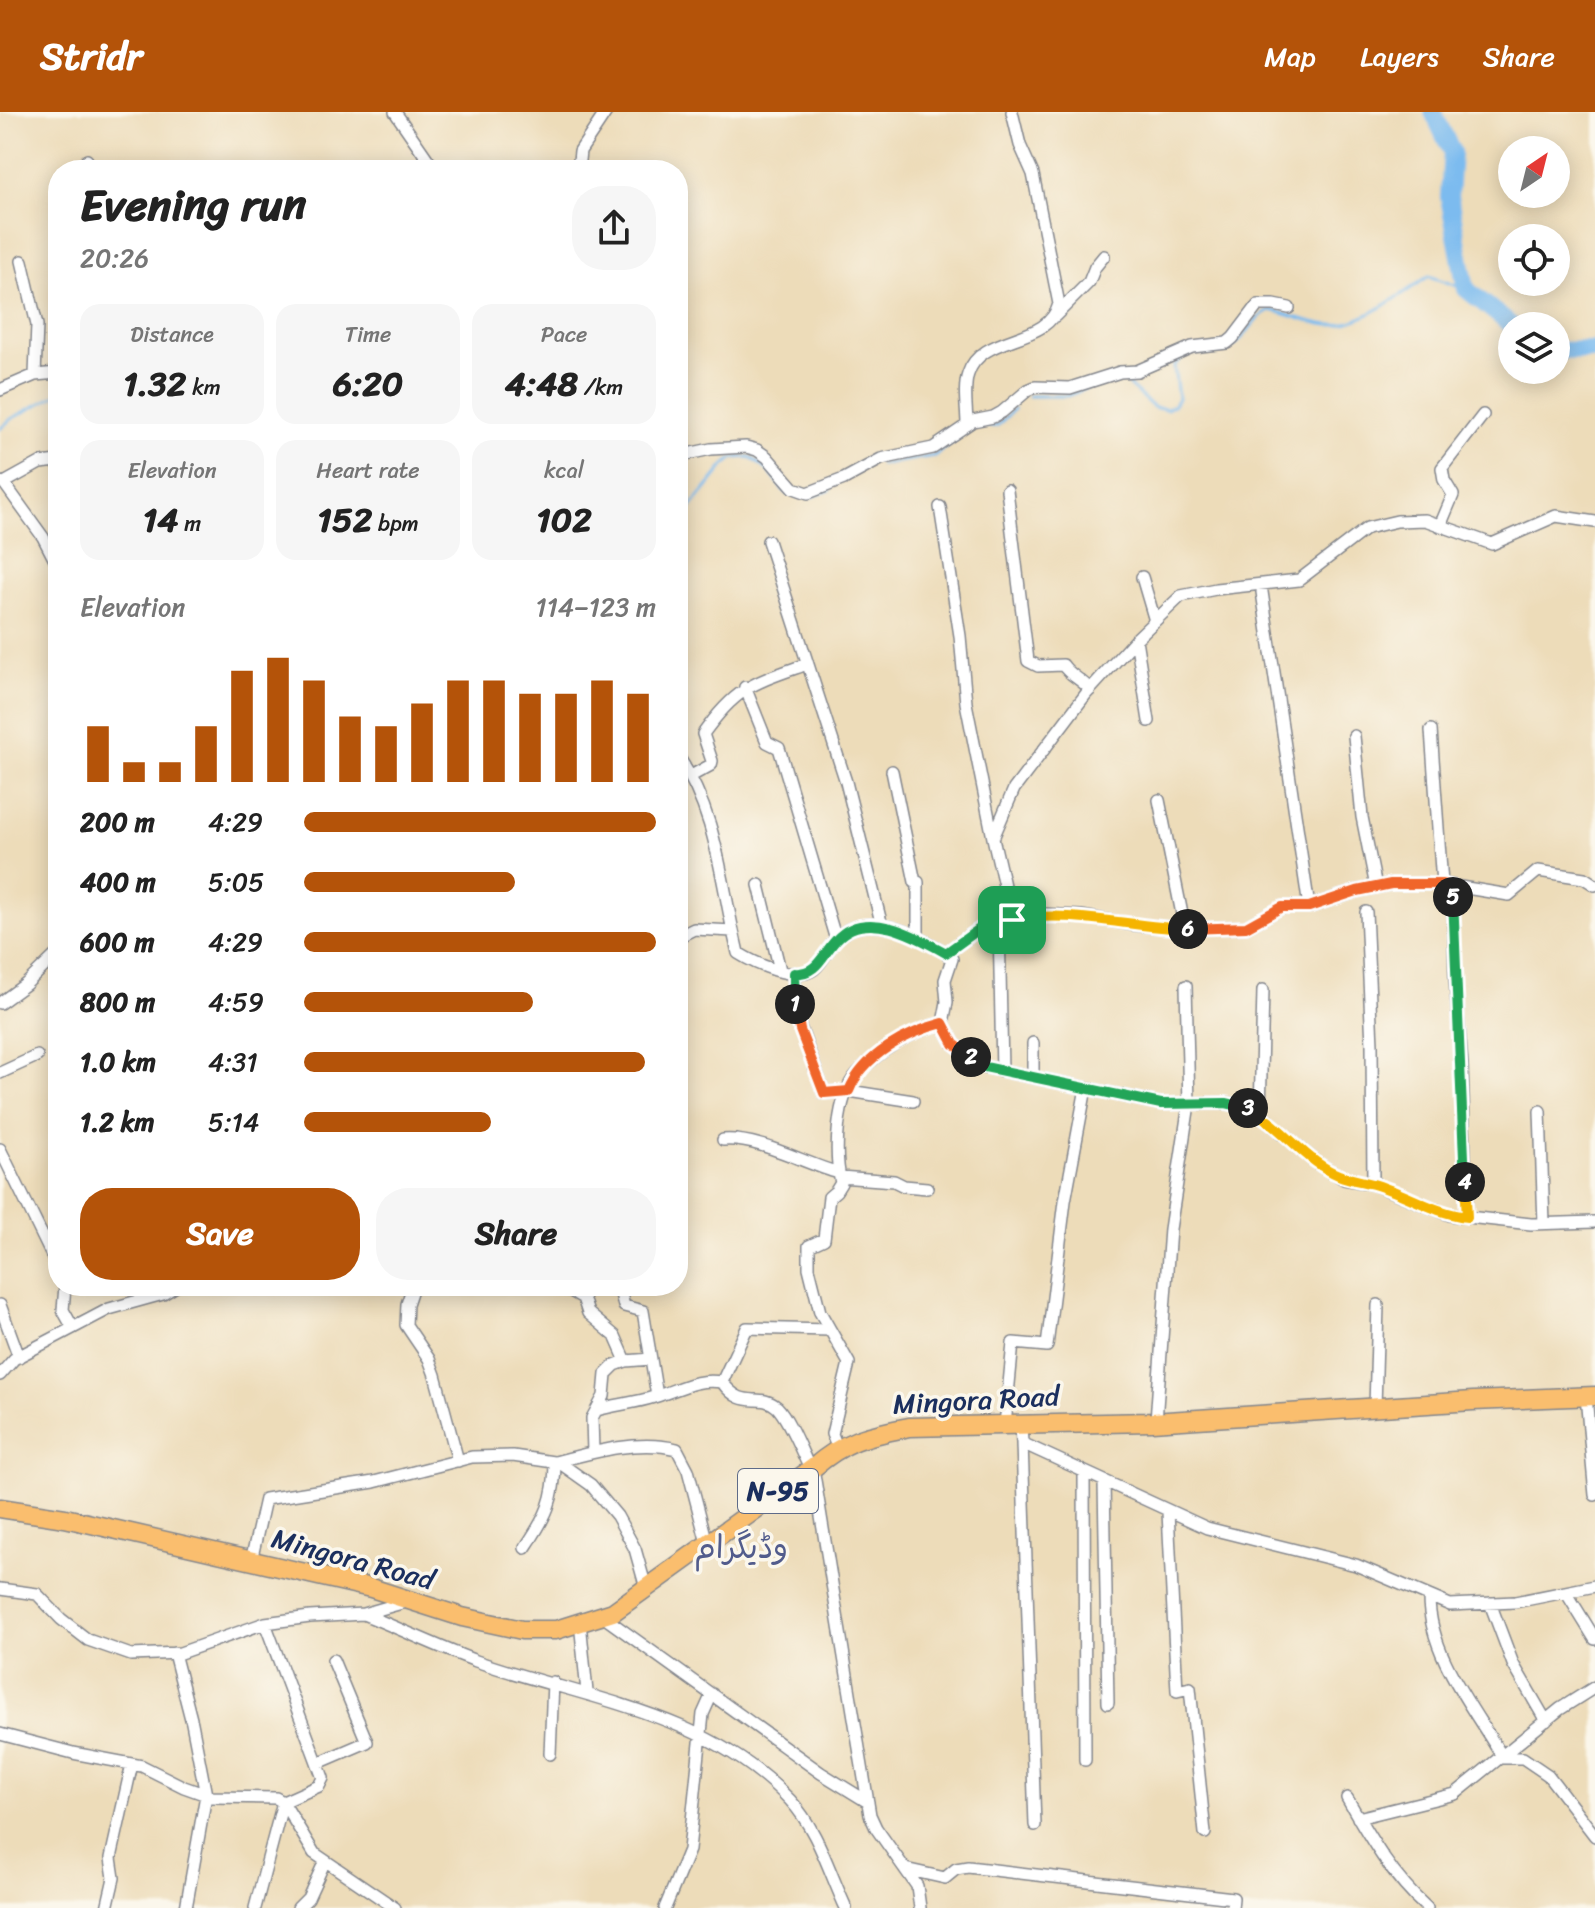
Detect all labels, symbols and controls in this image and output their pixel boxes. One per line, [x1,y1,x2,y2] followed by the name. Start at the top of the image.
[40,23,142,90] text: Stridr
[1264,32,1316,81] text: Map
[1360,32,1439,81] text: Layers
[1483,32,1555,81] text: Share
[1498,136,1570,208] north arrow
[1498,136,1570,384] map controls
[80,166,306,244] text: Evening run
[572,186,656,270] button: share
[1498,224,1570,296] button: locate
[80,235,149,281] text: 20:26
[1498,312,1570,384] button: layers
[130,315,214,354] text: Distance
[345,315,391,354] text: Time
[541,315,587,354] text: Pace
[123,354,186,414] text: 1.32
[333,354,403,414] text: 6:20
[505,354,578,414] text: 4:48
[186,368,221,407] text: km
[578,368,623,407] text: /km
[127,451,217,490] text: Elevation
[316,451,420,490] text: Heart rate
[544,451,584,490] text: kcal
[143,490,179,550] text: 14
[317,490,372,550] text: 152
[536,490,592,550] text: 102
[179,504,201,543] text: m
[372,504,419,543] text: bpm
[80,584,185,630] text: Elevation
[536,584,656,630] text: 114–123 m
[80,799,155,845] text: 200 m
[208,799,263,845] text: 4:29
[80,859,156,905] text: 400 m
[208,859,264,905] text: 5:05
[1433,877,1473,917] pin: 5
[1446,877,1460,916] text: 5
[978,886,1046,954] pin
[990,898,1034,942] icon: arrive
[1168,909,1208,949] pin: 6
[1182,909,1194,948] text: 6
[80,919,154,965] text: 600 m
[208,919,263,965] text: 4:29
[80,979,155,1025] text: 800 m
[208,979,264,1025] text: 4:59
[775,984,815,1024] pin: 1
[790,984,800,1023] text: 1
[951,1037,991,1077] pin: 2
[965,1037,977,1076] text: 2
[80,1039,156,1085] text: 1.0 km
[208,1039,258,1085] text: 4:31
[1228,1088,1268,1128] pin: 3
[1242,1088,1254,1127] text: 3
[80,1099,155,1145] text: 1.2 km
[208,1099,259,1145] text: 5:14
[1445,1162,1485,1202] pin: 4
[1458,1162,1472,1201] text: 4
[80,1188,360,1280] button: Save
[376,1188,656,1280] button: Share
[891,1371,1063,1429] street label: Mingora Road
[738,1469,818,1513] road number: N-95
[266,1514,442,1605] street label: Mingora Road
[694,1519,788,1576] district label: وڈیگرام

